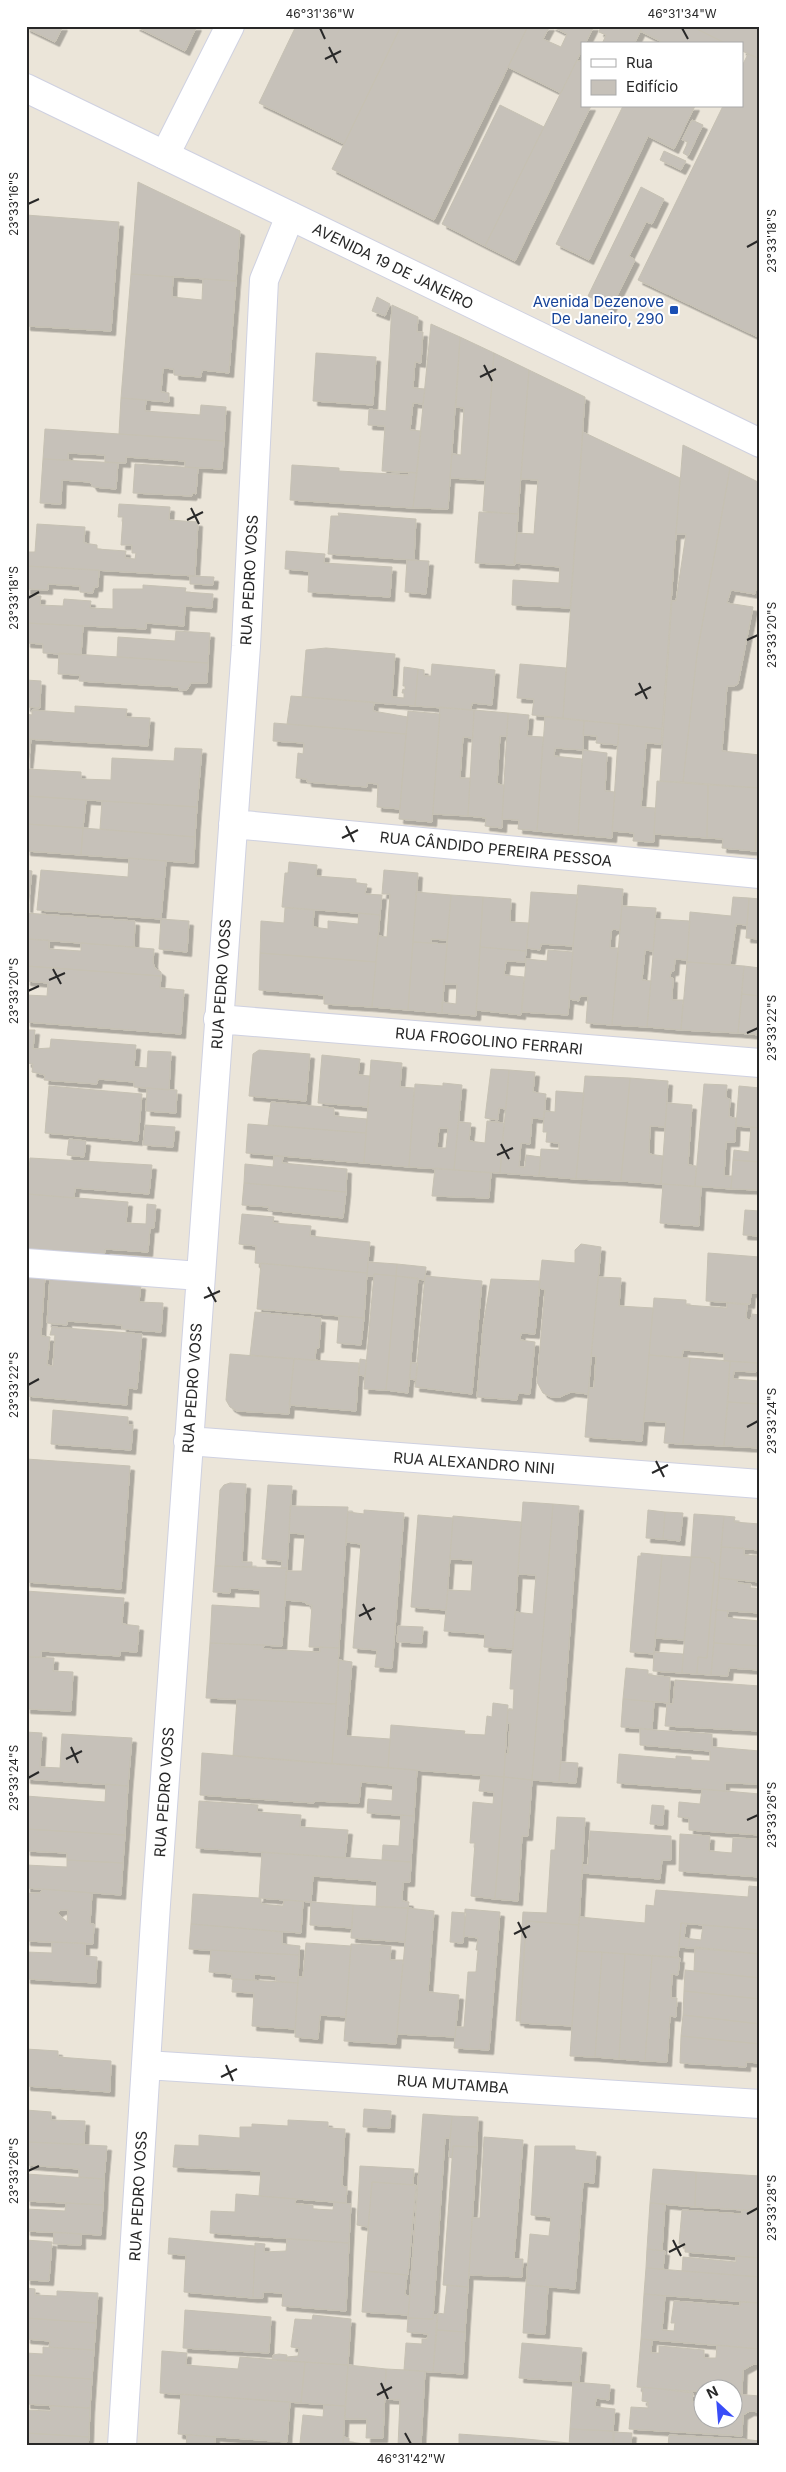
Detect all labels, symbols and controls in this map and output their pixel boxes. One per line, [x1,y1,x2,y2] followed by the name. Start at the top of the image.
[286,6,355,21] text: 46°31'36"W
[647,6,717,21] text: 46°31'34"W
[581,42,744,108] legend
[626,53,653,72] text: Rua
[626,77,678,96] text: Edifício
[6,172,21,236] text: 23°33'16"S
[764,209,779,273] text: 23°33'18"S
[309,219,477,313] street label: AVENIDA 19 DE JANEIRO
[533,292,664,328] place label: Avenida Dezenove De Janeiro, 290
[668,304,680,316] marker: Avenida Dezenove De Janeiro, 290
[236,514,262,646] street label: RUA PEDRO VOSS
[6,566,21,630] text: 23°33'18"S
[764,601,779,668] text: 23°33'20"S
[379,827,613,871] street label: RUA CÂNDIDO PEREIRA PESSOA
[207,918,235,1050] street label: RUA PEDRO VOSS
[6,957,21,1024] text: 23°33'20"S
[764,995,779,1061] text: 23°33'22"S
[394,1023,584,1059] street label: RUA FROGOLINO FERRARI
[178,1322,206,1454] street label: RUA PEDRO VOSS
[6,1352,21,1418] text: 23°33'22"S
[764,1387,779,1454] text: 23°33'24"S
[393,1448,555,1478] street label: RUA ALEXANDRO NINI
[150,1726,178,1858] street label: RUA PEDRO VOSS
[6,1744,21,1811] text: 23°33'24"S
[764,1781,779,1848] text: 23°33'26"S
[396,2071,510,2097] street label: RUA MUTAMBA
[125,2130,151,2262] street label: RUA PEDRO VOSS
[6,2137,21,2204] text: 23°33'26"S
[764,2174,779,2241] text: 23°33'28"S
[694,2380,744,2430] north arrow
[704,2382,721,2402] text: N
[377,2451,445,2466] text: 46°31'42"W

